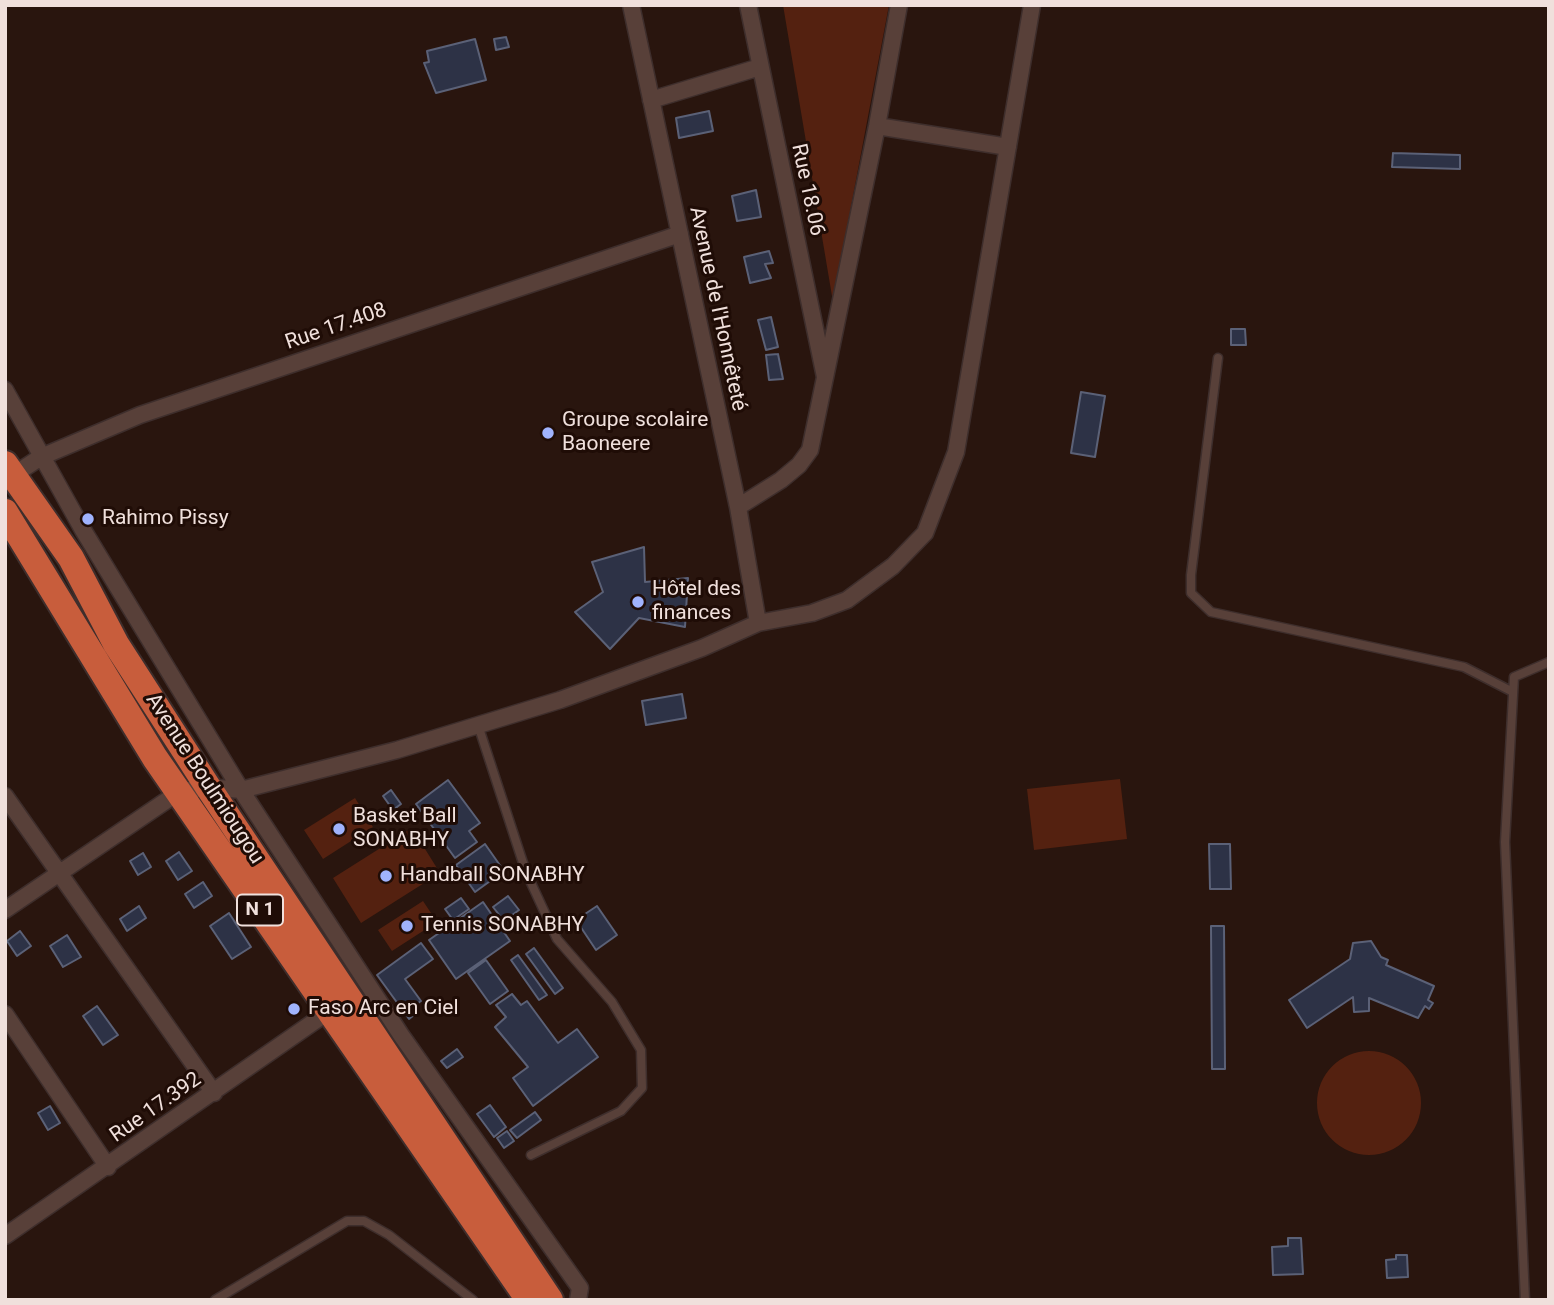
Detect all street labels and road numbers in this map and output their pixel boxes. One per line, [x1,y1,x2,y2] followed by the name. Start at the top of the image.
[785,142,829,238] street label: Rue 18.06
[683,205,751,413] street label: Avenue de l'Honnêteté
[282,298,390,356] street label: Rue 17.408
[140,689,268,869] street label: Avenue Boulmiougou
[237,894,283,926] road number: N 1
[106,1067,206,1149] street label: Rue 17.392

